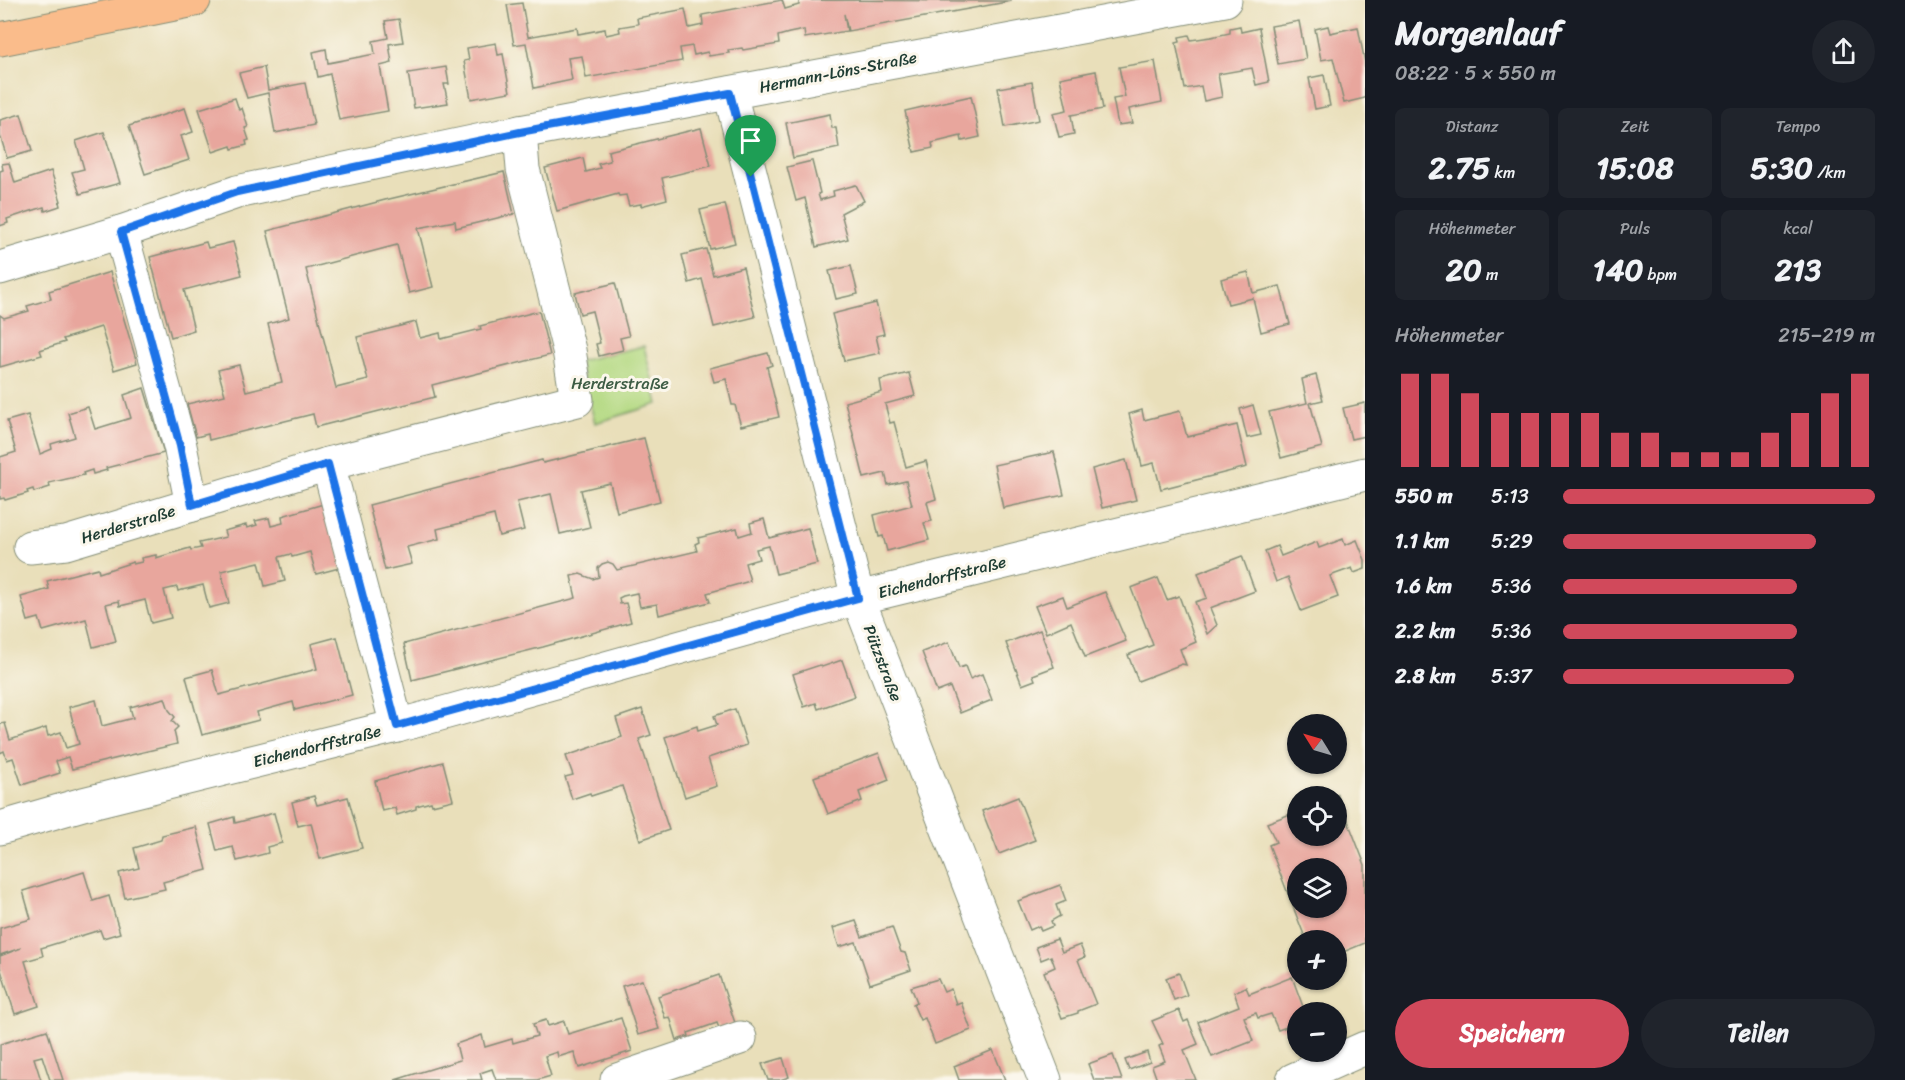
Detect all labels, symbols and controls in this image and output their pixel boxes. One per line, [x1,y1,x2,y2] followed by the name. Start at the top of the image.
[1395,4,1562,62] text: Morgenlauf
[1812,20,1875,83] button: share
[757,42,919,102] street label: Hermann-Löns-Straße
[1395,56,1556,91] text: 08:22 · 5 × 550 m
[1446,112,1498,141] text: Distanz
[1621,112,1649,141] text: Zeit
[1776,112,1820,141] text: Tempo
[725,115,776,177] pin
[734,124,767,157] icon: arrive
[1429,141,1490,195] text: 2.75
[1596,141,1674,195] text: 15:08
[1750,141,1813,195] text: 5:30
[1490,158,1515,187] text: km
[1813,158,1846,187] text: /km
[1429,214,1515,243] text: Höhenmeter
[1620,214,1650,243] text: Puls
[1783,214,1813,243] text: kcal
[1446,243,1482,297] text: 20
[1593,243,1643,297] text: 140
[1775,243,1821,297] text: 213
[1482,260,1498,289] text: m
[1643,260,1677,289] text: bpm
[1395,318,1503,353] text: Höhenmeter
[1778,318,1875,353] text: 215–219 m
[571,369,669,398] park label: Herderstraße
[1395,479,1453,514] text: 550 m
[1491,479,1529,514] text: 5:13
[77,496,179,552] street label: Herderstraße
[1395,524,1449,559] text: 1.1 km
[1491,524,1533,559] text: 5:29
[875,547,1009,607] street label: Eichendorffstraße
[1395,569,1452,604] text: 1.6 km
[1491,569,1532,604] text: 5:36
[1395,614,1455,649] text: 2.2 km
[1491,614,1532,649] text: 5:36
[855,620,911,706] street label: Pützstraße
[1395,659,1456,694] text: 2.8 km
[1491,659,1532,694] text: 5:37
[1287,714,1347,774] north arrow
[1287,714,1347,1062] map controls
[250,716,384,776] street label: Eichendorffstraße
[1287,786,1347,846] button: locate
[1287,858,1347,918] button: layers
[1287,930,1347,990] button: +
[1395,999,1629,1068] button: Speichern
[1641,999,1875,1068] button: Teilen
[1287,1002,1347,1062] button: −

